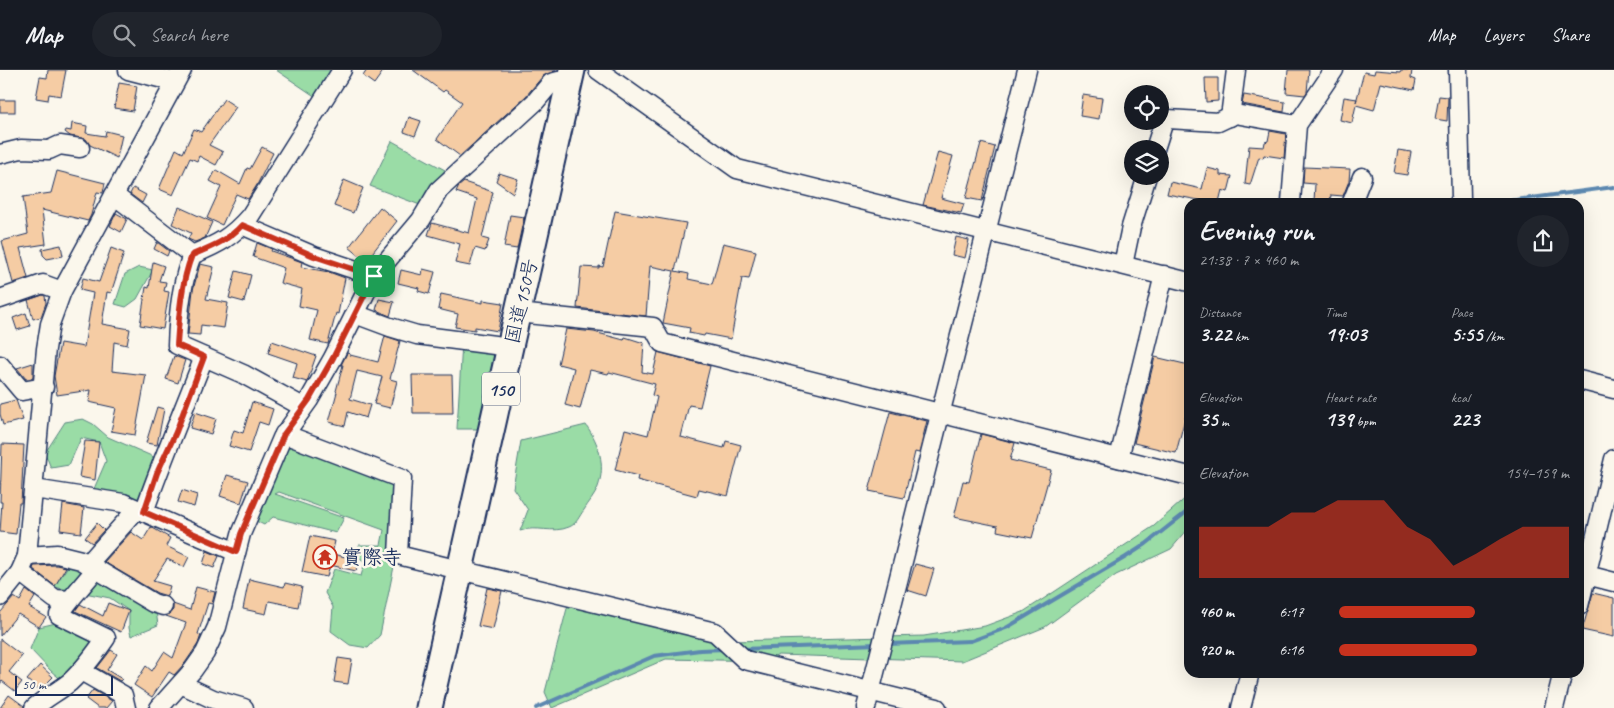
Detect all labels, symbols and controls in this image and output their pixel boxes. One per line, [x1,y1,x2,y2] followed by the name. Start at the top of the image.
[92,12,442,57] search box
[25,20,62,50] text: Map
[110,21,138,49] icon: search
[150,23,228,47] text: Search here
[1428,24,1456,46] text: Map
[1484,24,1523,46] text: Layers
[1551,24,1589,46] text: Share
[1124,85,1169,185] map controls
[1124,85,1169,130] button: locate
[1124,140,1169,185] button: layers
[1199,213,1314,248] text: Evening run
[1517,215,1569,267] button: share
[1199,250,1298,270] text: 21:38 · 7 × 460 m
[353,255,395,297] pin
[500,256,543,346] street label: 国道150号
[360,262,388,290] icon: arrive
[1199,304,1241,321] text: Distance
[1325,304,1346,321] text: Time
[1451,304,1473,321] text: Pace
[1199,321,1232,347] text: 3.22
[1325,321,1367,347] text: 19:03
[1451,321,1483,347] text: 5:55
[1232,328,1249,345] text: km
[1483,328,1504,345] text: /km
[482,372,520,406] road number: 150
[1199,389,1242,406] text: Elevation
[1325,389,1376,406] text: Heart rate
[1451,389,1470,406] text: kcal
[1199,406,1218,432] text: 35
[1325,406,1353,432] text: 139
[1451,406,1479,432] text: 223
[1218,413,1229,430] text: m
[1353,413,1376,430] text: bpm
[1199,463,1248,483] text: Elevation
[1506,463,1569,483] text: 154–159 m
[312,544,338,570] temple icon: 實際寺
[342,545,402,570] place label: 實際寺
[1199,602,1234,622] text: 460 m
[1279,602,1304,622] text: 6:17
[1199,640,1233,660] text: 920 m
[1279,640,1304,660] text: 6:16
[15,673,112,696] scale bar
[22,676,46,693] text: 50 m

